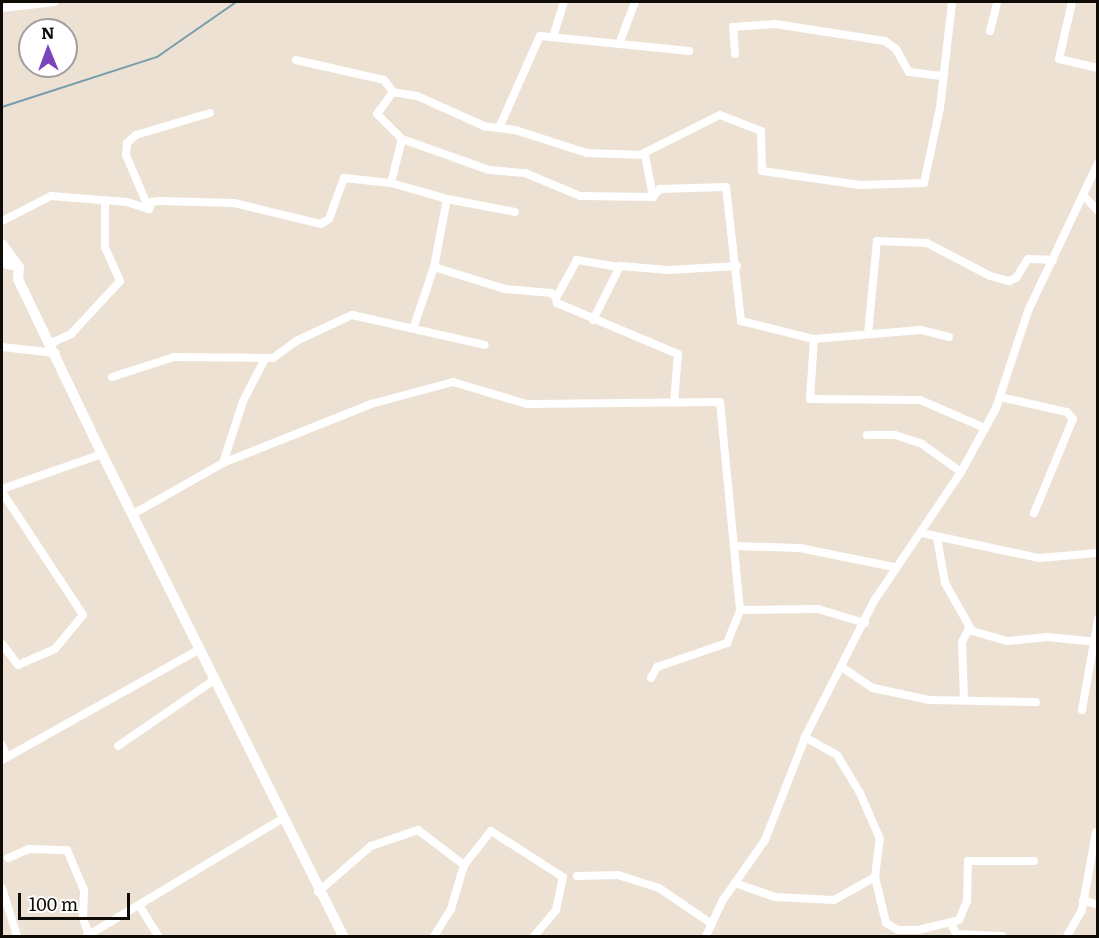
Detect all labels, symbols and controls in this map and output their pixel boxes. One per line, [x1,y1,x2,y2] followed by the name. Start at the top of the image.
[18,18,78,78] north arrow
[41,20,55,44] text: N
[21,881,134,919] scale bar
[29,890,78,917] text: 100 m

